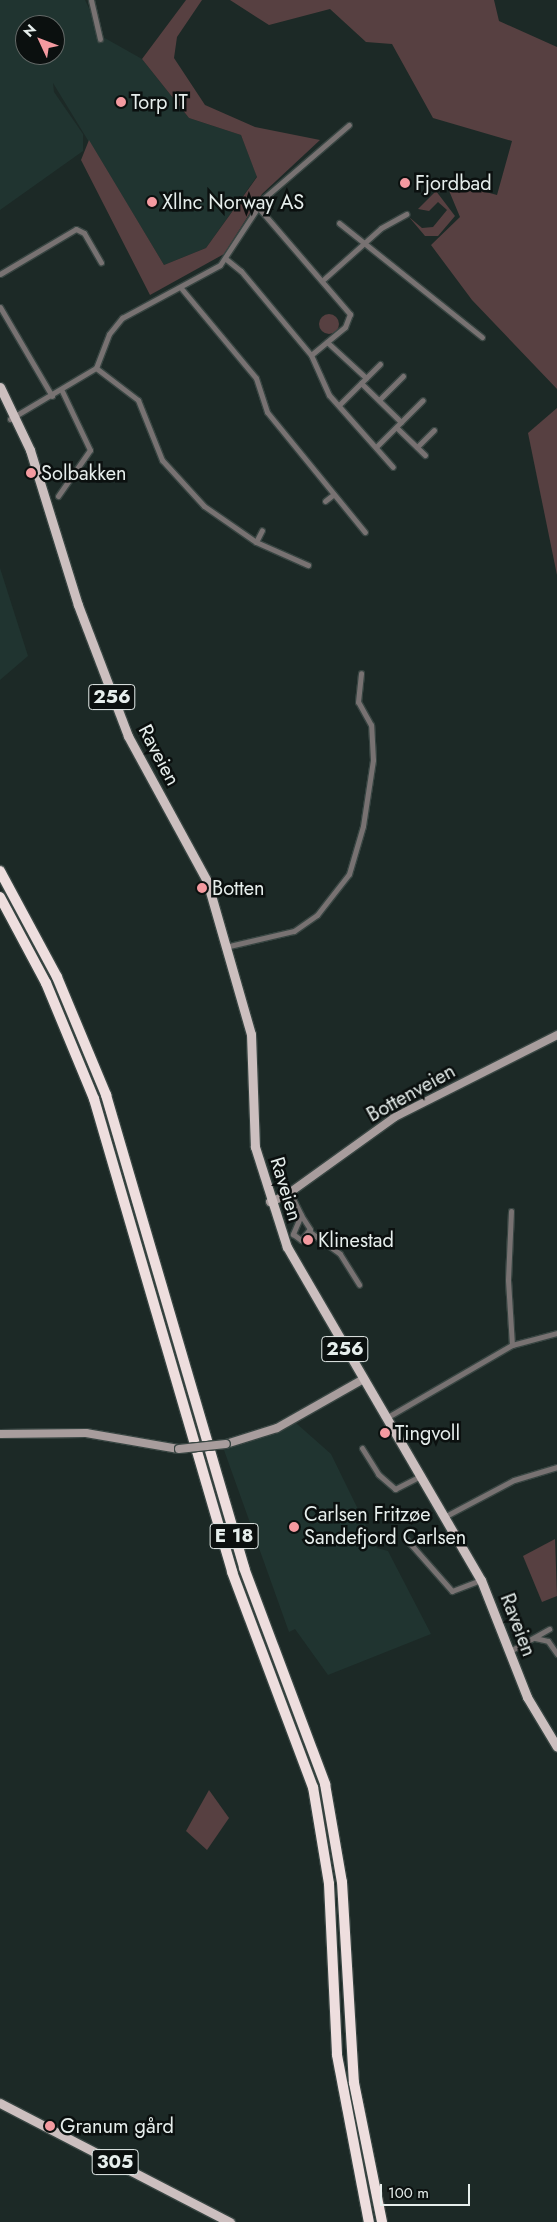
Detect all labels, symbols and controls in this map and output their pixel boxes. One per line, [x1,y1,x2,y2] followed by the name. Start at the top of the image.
[15,15,65,65] north arrow
[19,20,41,41] text: N
[131,90,188,114] place label: Torp IT
[115,96,127,108] marker: Torp IT
[415,171,492,195] place label: Fjordbad
[399,177,411,189] marker: Fjordbad
[162,190,304,214] place label: Xllnc Norway AS
[146,196,158,208] marker: Xllnc Norway AS
[41,461,127,485] place label: Solbakken
[25,467,37,479] marker: Solbakken
[88,680,136,714] road number: 256
[133,720,185,790] street label: Raveien
[212,876,264,900] place label: Botten
[196,882,208,894] marker: Botten
[363,1059,459,1127] street label: Bottenveien
[265,1154,307,1224] street label: Raveien
[318,1228,394,1252] place label: Klinestad
[302,1234,314,1246] marker: Klinestad
[321,1332,369,1366] road number: 256
[395,1421,460,1445] place label: Tingvoll
[379,1427,391,1439] marker: Tingvoll
[304,1503,466,1550] place label: Carlsen Fritzøe Sandefjord Carlsen
[209,1520,259,1552] road number: E 18
[288,1521,300,1533] marker: Carlsen Fritzøe Sandefjord Carlsen
[495,1590,541,1660] street label: Raveien
[60,2114,174,2138] place label: Granum gård
[44,2120,56,2132] marker: Granum gård
[91,2146,139,2178] road number: 305
[382,2174,472,2206] scale bar
[388,2182,429,2204] text: 100 m

